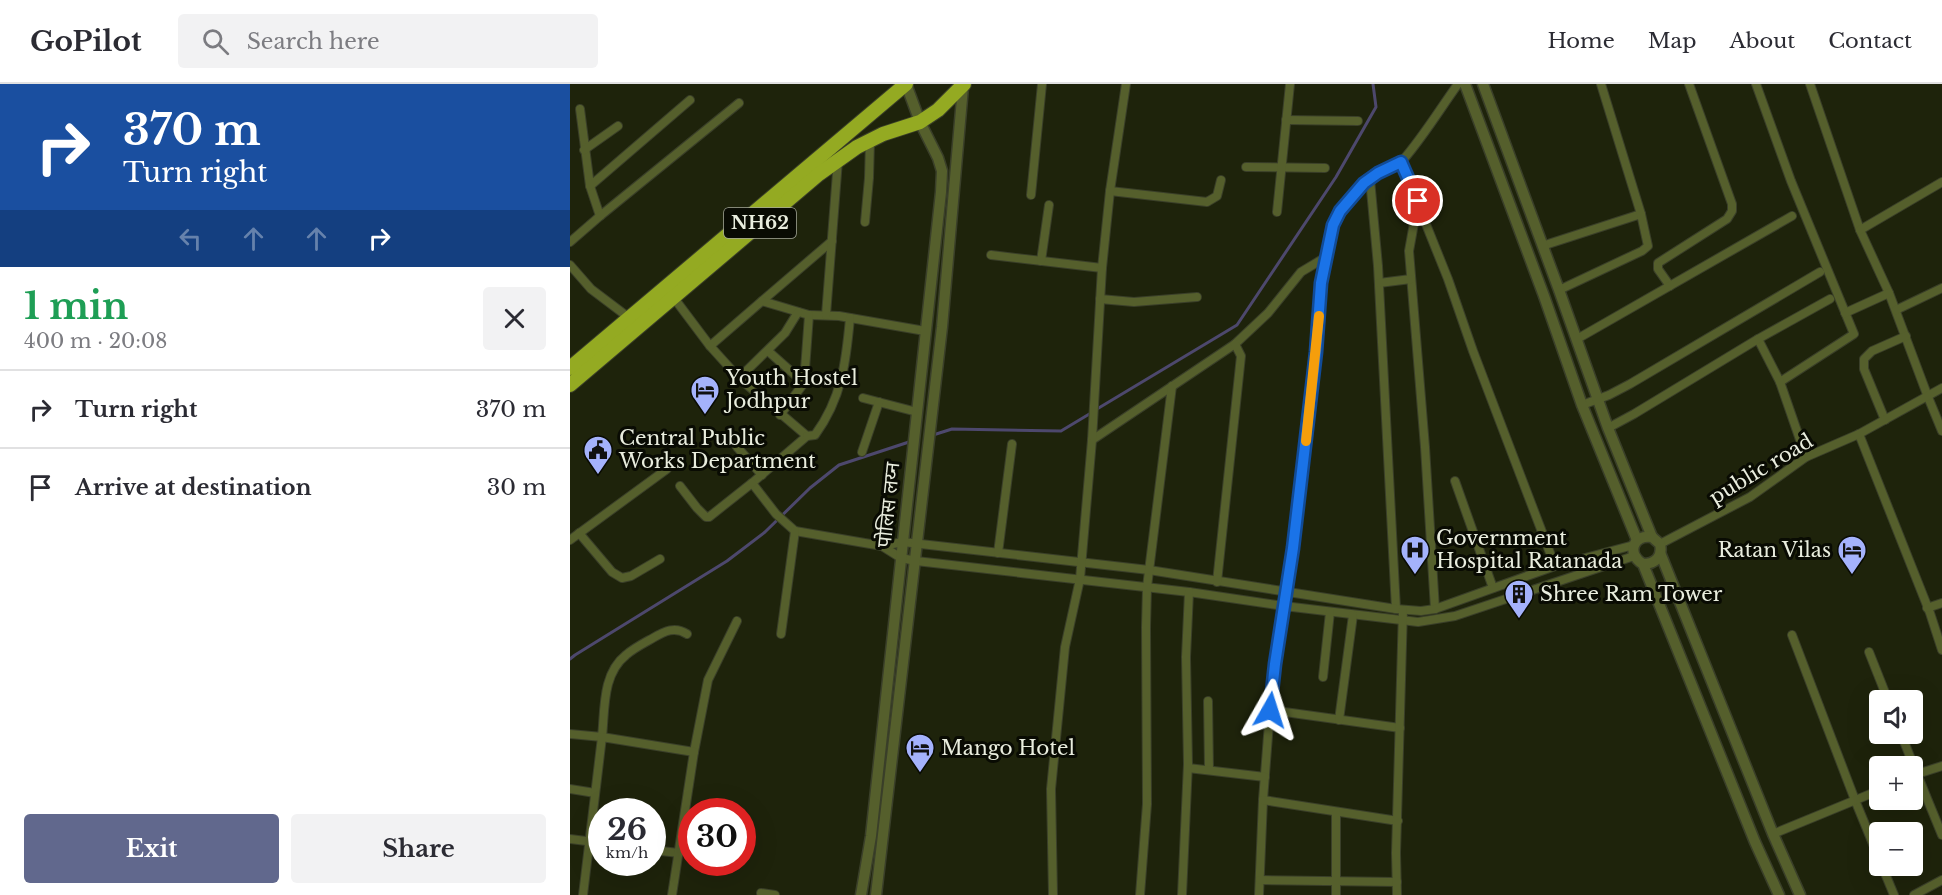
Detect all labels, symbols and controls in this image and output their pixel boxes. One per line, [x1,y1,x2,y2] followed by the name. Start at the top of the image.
[178,14,598,68] search box
[30,24,142,59] text: GoPilot
[199,25,232,58] icon: search
[247,28,380,55] text: Search here
[1548,28,1615,54] text: Home
[1648,28,1696,54] text: Map
[1729,28,1795,54] text: About
[1828,28,1912,54] text: Contact
[123,104,261,156] text: 370 m
[24,108,102,186] icon: right
[123,156,267,189] text: Turn right
[1392,175,1443,226] pin
[1401,184,1434,217] icon: arrive
[724,208,796,238] road number: NH62
[174,222,207,255] icon: left
[237,222,270,255] icon: ahead
[300,222,333,255] icon: ahead
[363,222,396,255] icon: right
[24,284,128,329] text: 1 min
[483,287,546,350] button: close
[24,329,167,353] text: 400 m · 20:08
[723,366,858,413] place label: Youth Hostel Jodhpur
[689,374,721,416] hotel icon: Youth Hostel Jodhpur
[24,393,57,426] icon: right
[75,396,197,423] text: Turn right
[476,396,546,423] text: 370 m
[618,426,816,473] place label: Central Public Works Department
[1705,429,1817,509] street label: public road
[582,434,614,476] public building icon: Central Public Works Department
[872,460,905,549] street label: पोलिस लय्न
[24,471,57,504] icon: arrive
[75,474,312,501] text: Arrive at destination
[487,474,546,501] text: 30 m
[1436,526,1623,573] place label: Government Hospital Ratanada
[1399,534,1431,576] hospital icon: Government Hospital Ratanada
[1836,534,1868,576] hotel icon: Ratan Vilas
[1718,538,1831,562] place label: Ratan Vilas
[1503,578,1535,620] building icon: Shree Ram Tower
[1540,582,1723,606] place label: Shree Ram Tower
[1238,678,1302,742] position arrow
[1869,690,1923,876] map controls
[1869,690,1923,744] button: sound
[904,732,936,774] hotel icon: Mango Hotel
[941,736,1075,760] place label: Mango Hotel
[1869,756,1923,810] button: +
[678,798,756,876] speed limit sign: 30
[607,811,647,848] text: 26
[24,814,279,883] button: Exit
[291,814,546,883] button: Share
[1869,822,1923,876] button: −
[606,843,648,862] text: km/h

